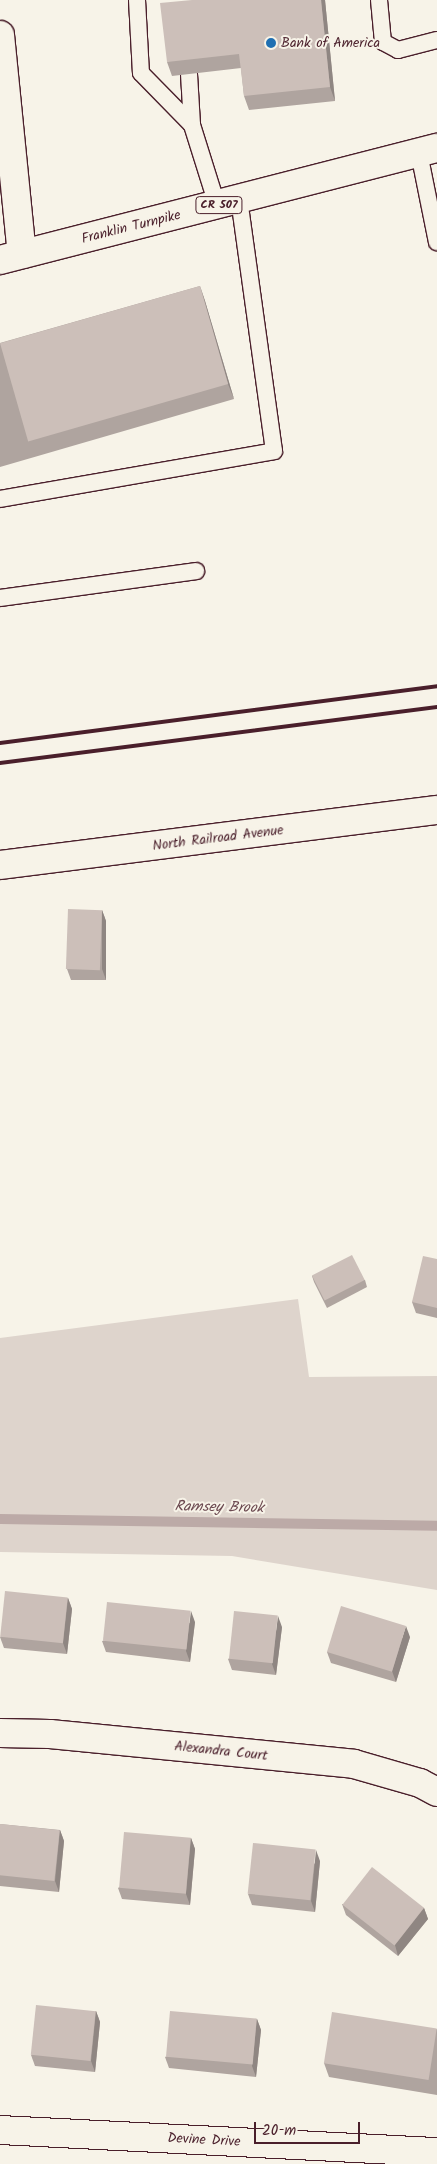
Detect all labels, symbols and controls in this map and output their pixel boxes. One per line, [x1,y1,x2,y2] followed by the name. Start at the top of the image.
[281,35,380,51] place label: Bank of America
[265,37,277,49] marker: Bank of America
[195,196,243,214] road number: CR 507
[80,207,182,247] street label: Franklin Turnpike
[152,822,284,854] street label: North Railroad Avenue
[174,1498,264,1518] water label: Ramsey Brook
[174,1738,268,1764] street label: Alexandra Court
[257,2112,363,2144] scale bar
[262,2119,296,2143] text: 20 m
[167,2130,241,2150] street label: Devine Drive

